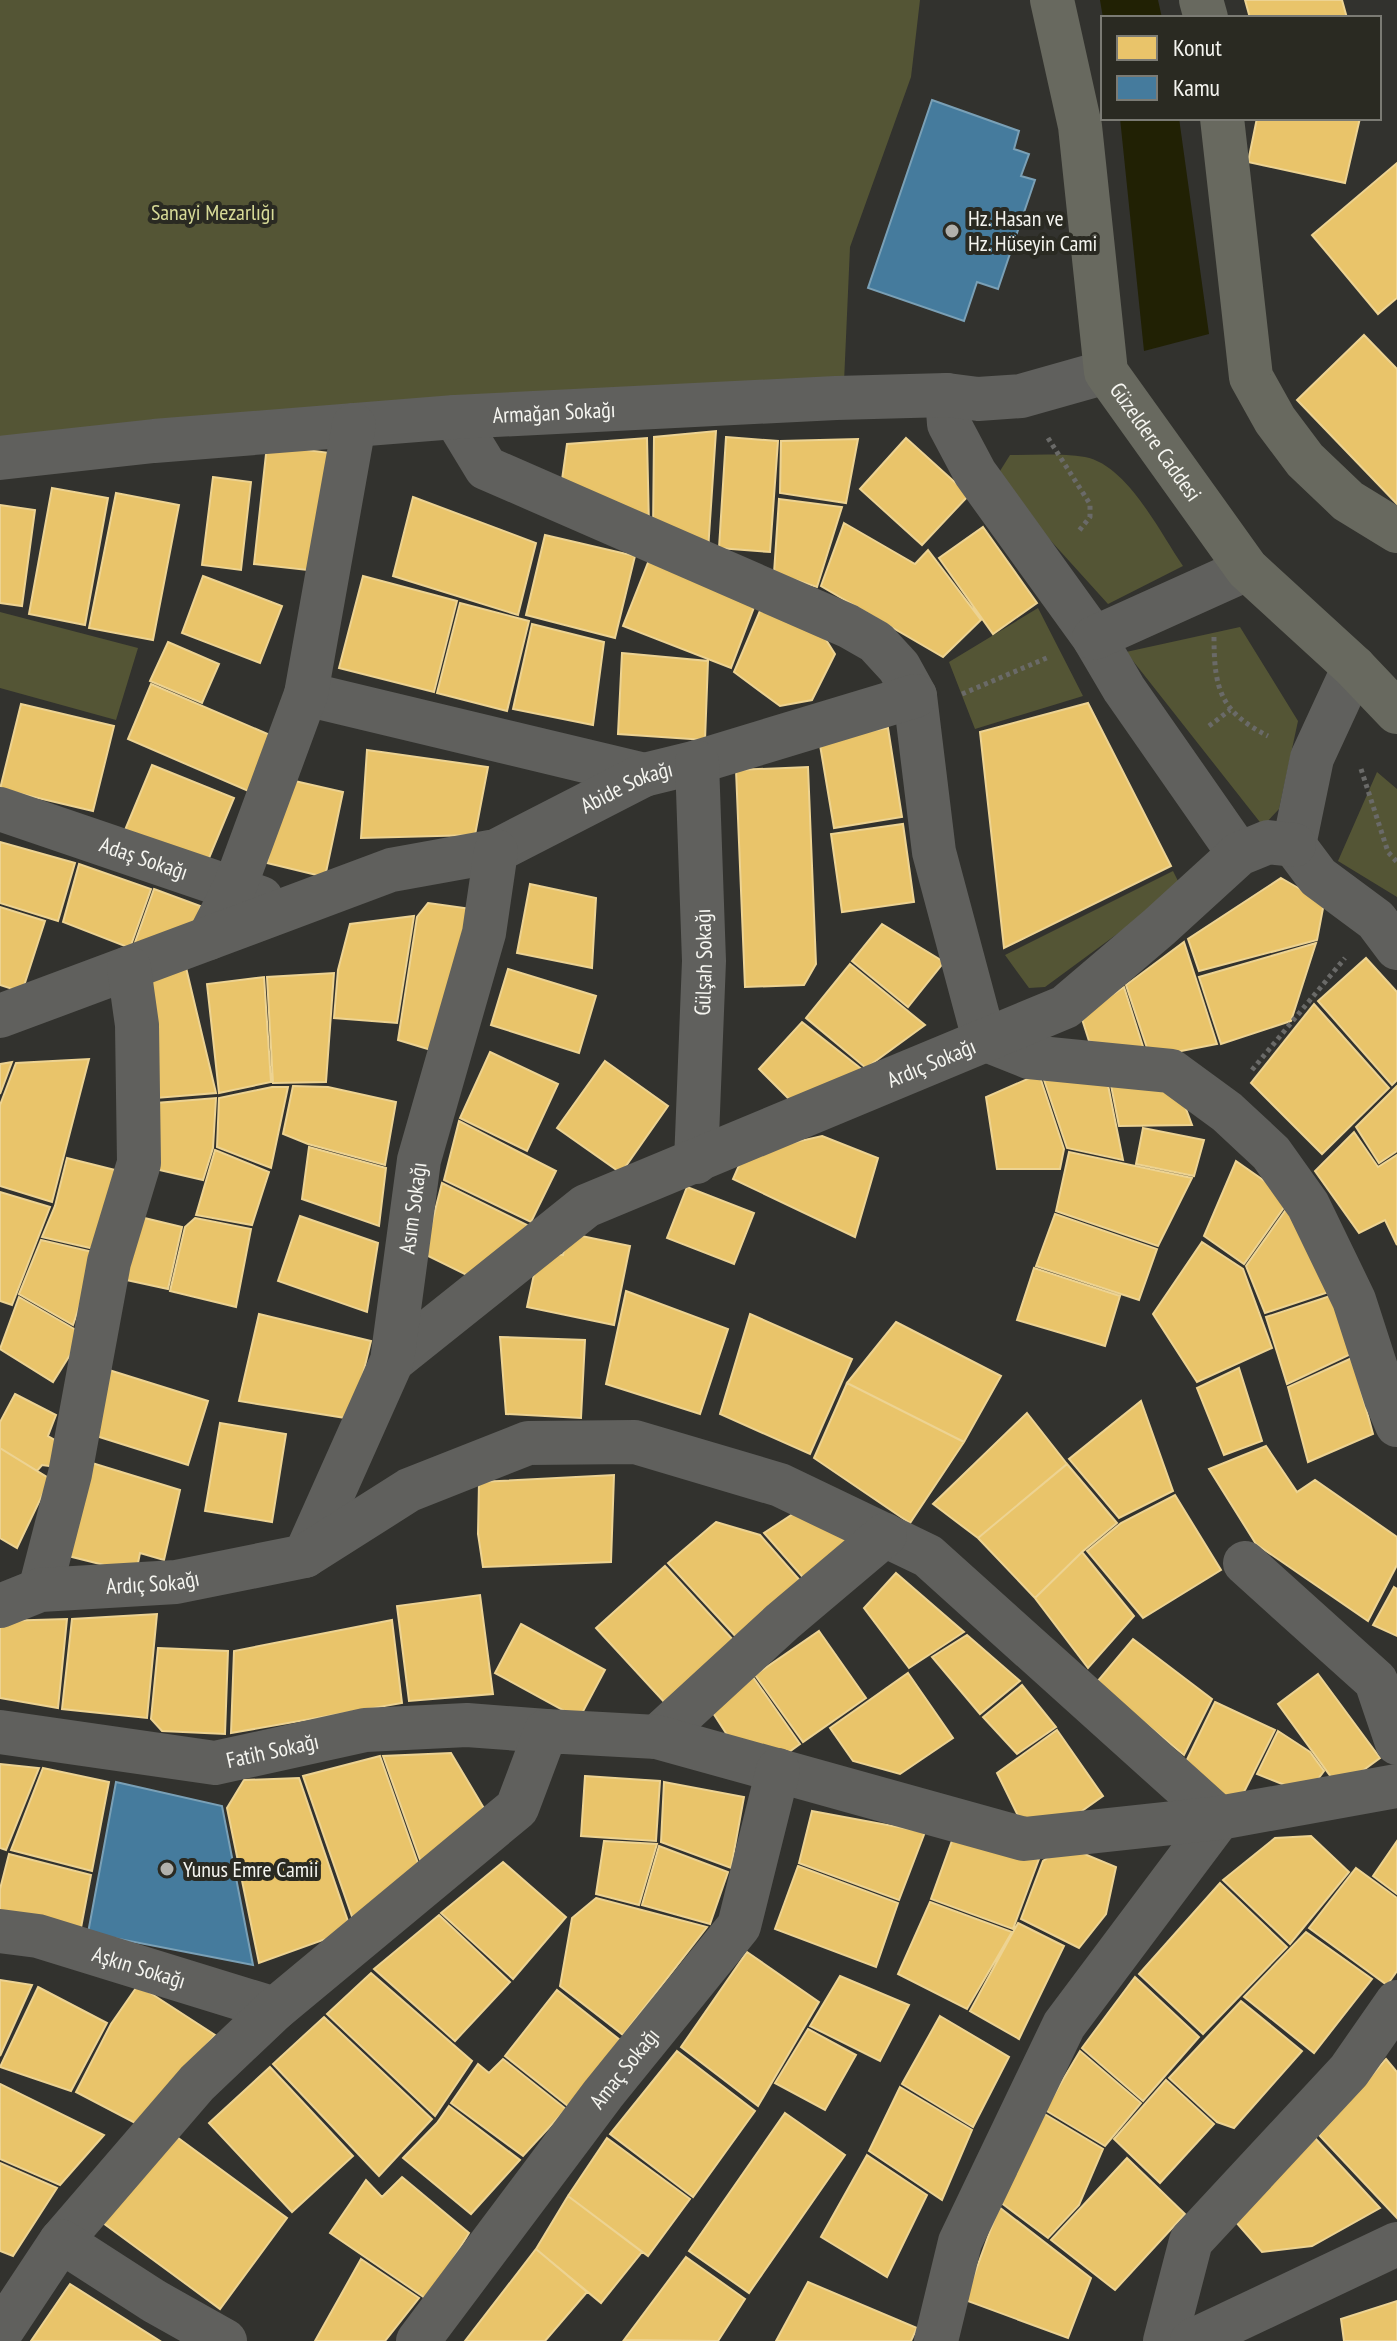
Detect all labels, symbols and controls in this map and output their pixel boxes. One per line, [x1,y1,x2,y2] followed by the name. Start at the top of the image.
[1101,16,1381,120] legend
[1173,32,1222,63] text: Konut
[1173,72,1220,103] text: Kamu
[151,198,275,226] park label: Sanayi Mezarlığı
[968,204,1097,257] place label: Hz. Hasan ve Hz. Hüseyin Cami
[943,222,961,240] marker: Hz. Hasan ve Hz. Hüseyin Cami
[1104,377,1208,507] street label: Güzeldere Caddesi
[492,395,616,429] street label: Armağan Sokağı
[576,755,675,819] street label: Abide Sokağı
[96,830,192,886] street label: Adaş Sokağı
[688,908,718,1016] street label: Gülşah Sokağı
[883,1032,980,1093] street label: Ardıç Sokağı
[393,1160,433,1255] street label: Asım Sokağı
[105,1564,202,1600] street label: Ardıç Sokağı
[224,1727,321,1774] street label: Fatih Sokağı
[183,1855,319,1883] place label: Yunus Emre Camii
[158,1860,176,1878] marker: Yunus Emre Camii
[89,1940,189,1995] street label: Aşkın Sokağı
[583,2022,665,2114] street label: Amaç Sokağı

